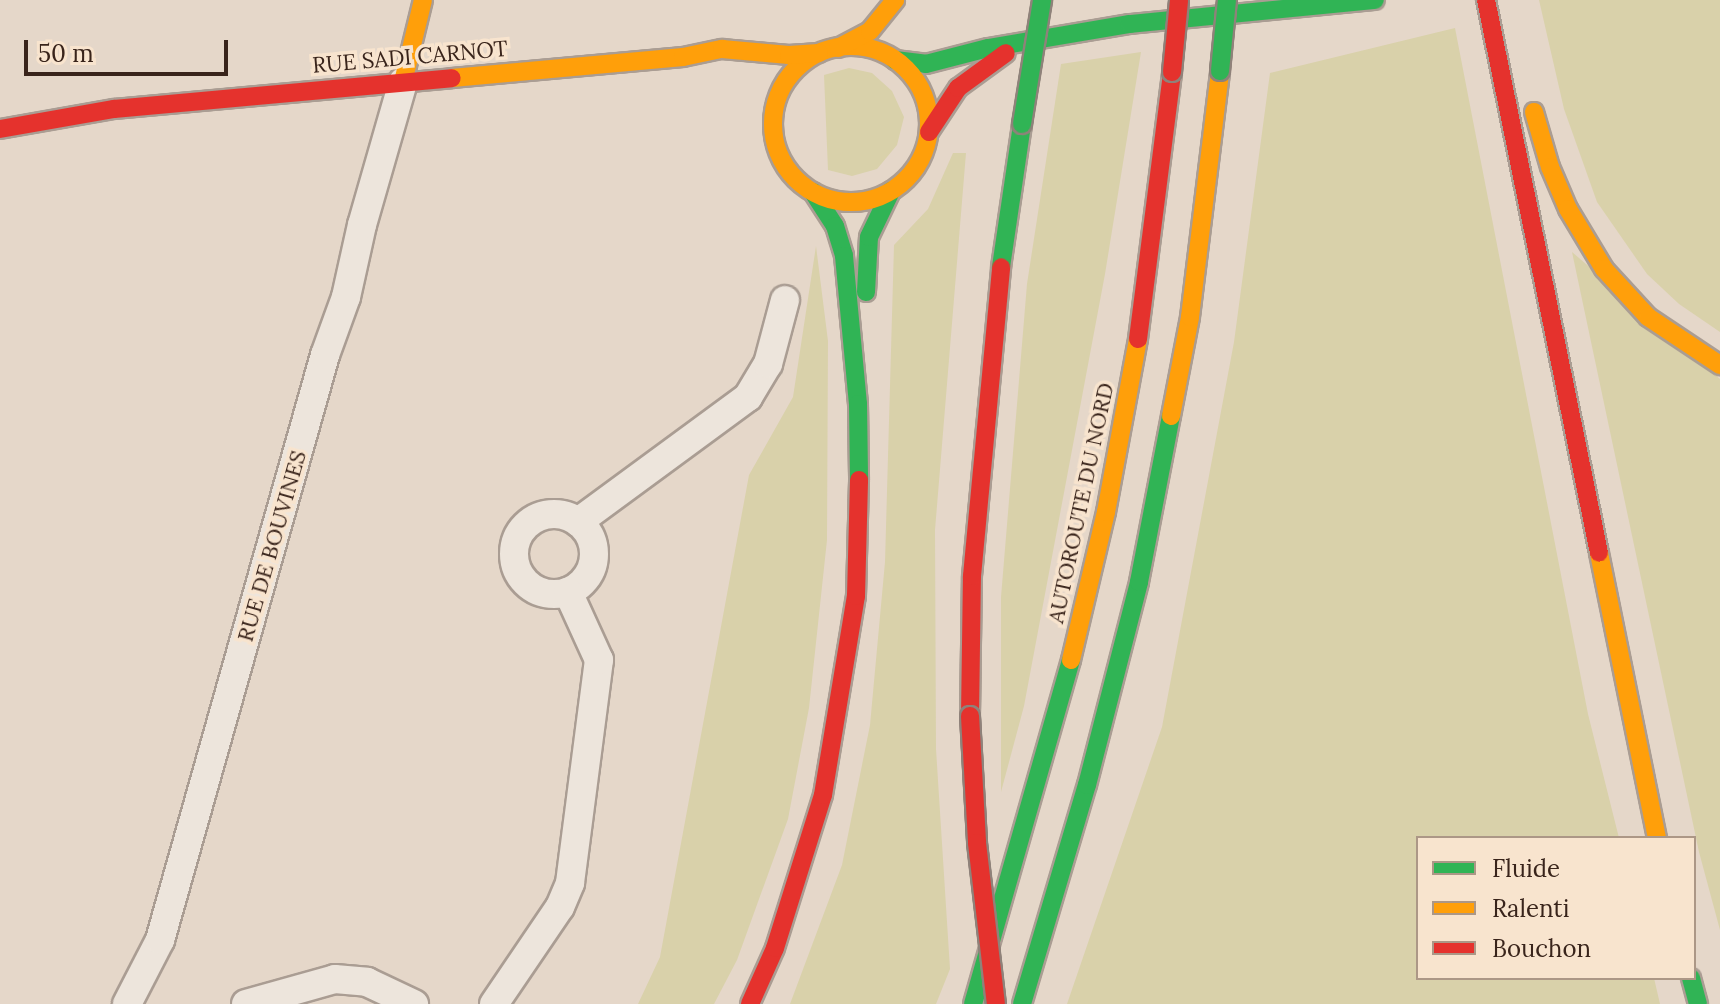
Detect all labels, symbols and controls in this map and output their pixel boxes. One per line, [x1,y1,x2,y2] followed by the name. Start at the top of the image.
[28,24,232,74] scale bar
[311,35,509,79] street label: RUE SADI CARNOT
[38,38,94,69] text: 50 m
[1043,380,1119,626] street label: AUTOROUTE DU NORD
[232,447,312,645] street label: RUE DE BOUVINES
[1416,836,1696,980] legend
[1492,853,1560,884] text: Fluide
[1492,893,1569,924] text: Ralenti
[1492,933,1591,964] text: Bouchon

